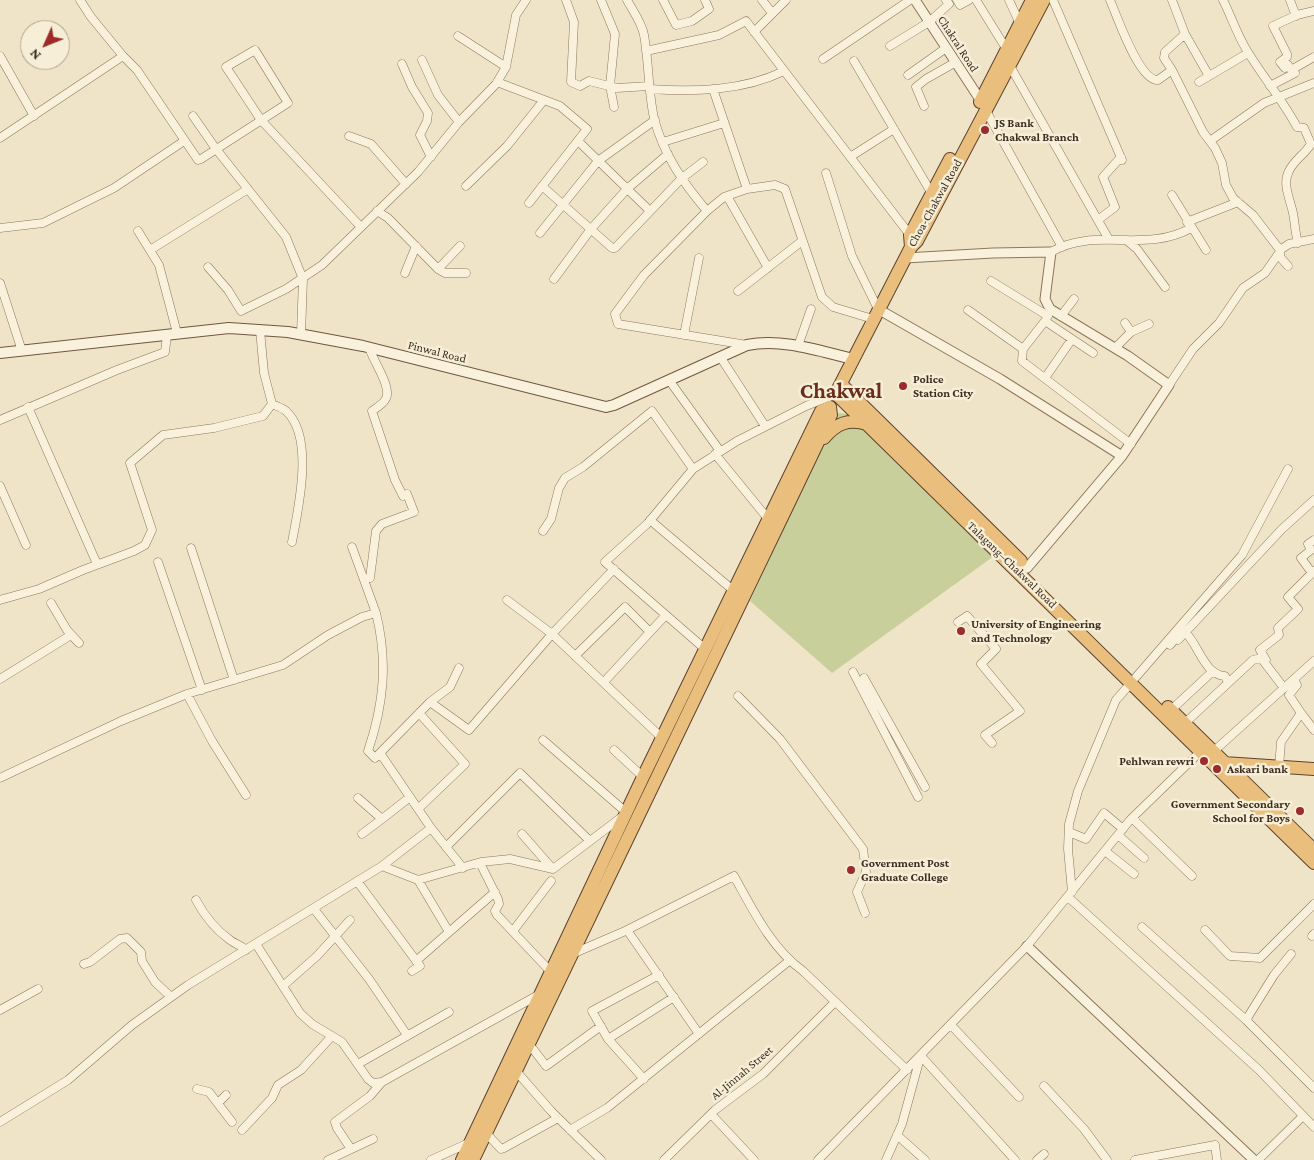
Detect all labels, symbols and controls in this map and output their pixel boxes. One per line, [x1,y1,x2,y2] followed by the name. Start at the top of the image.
[934,13,982,75] street label: Chakral Road
[20,20,70,70] north arrow
[26,46,44,64] text: N
[995,116,1079,144] place label: JS Bank Chakwal Branch
[979,124,991,136] marker: JS Bank Chakwal Branch
[905,157,965,249] street label: Choa-Chakwal Road
[406,338,468,366] street label: Pinwal Road
[913,372,973,400] place label: Police Station City
[800,378,882,404] district label: Chakwal
[897,380,909,392] marker: Police Station City
[964,519,1060,611] street label: Talagang–Chakwal Road
[971,617,1101,645] place label: University of Engineering and Technology
[955,625,967,637] marker: University of Engineering and Technology
[1119,754,1194,768] place label: Pehlwan rewri
[1198,755,1210,767] marker: Pehlwan rewri
[1227,762,1288,776] place label: Askari bank
[1211,763,1223,775] marker: Askari bank
[1171,797,1290,825] place label: Government Secondary School for Boys
[1294,805,1306,817] marker: Government Secondary School for Boys
[861,856,949,884] place label: Government Post Graduate College
[845,864,857,876] marker: Government Post Graduate College
[708,1043,776,1103] street label: Al-Jinnah Street

